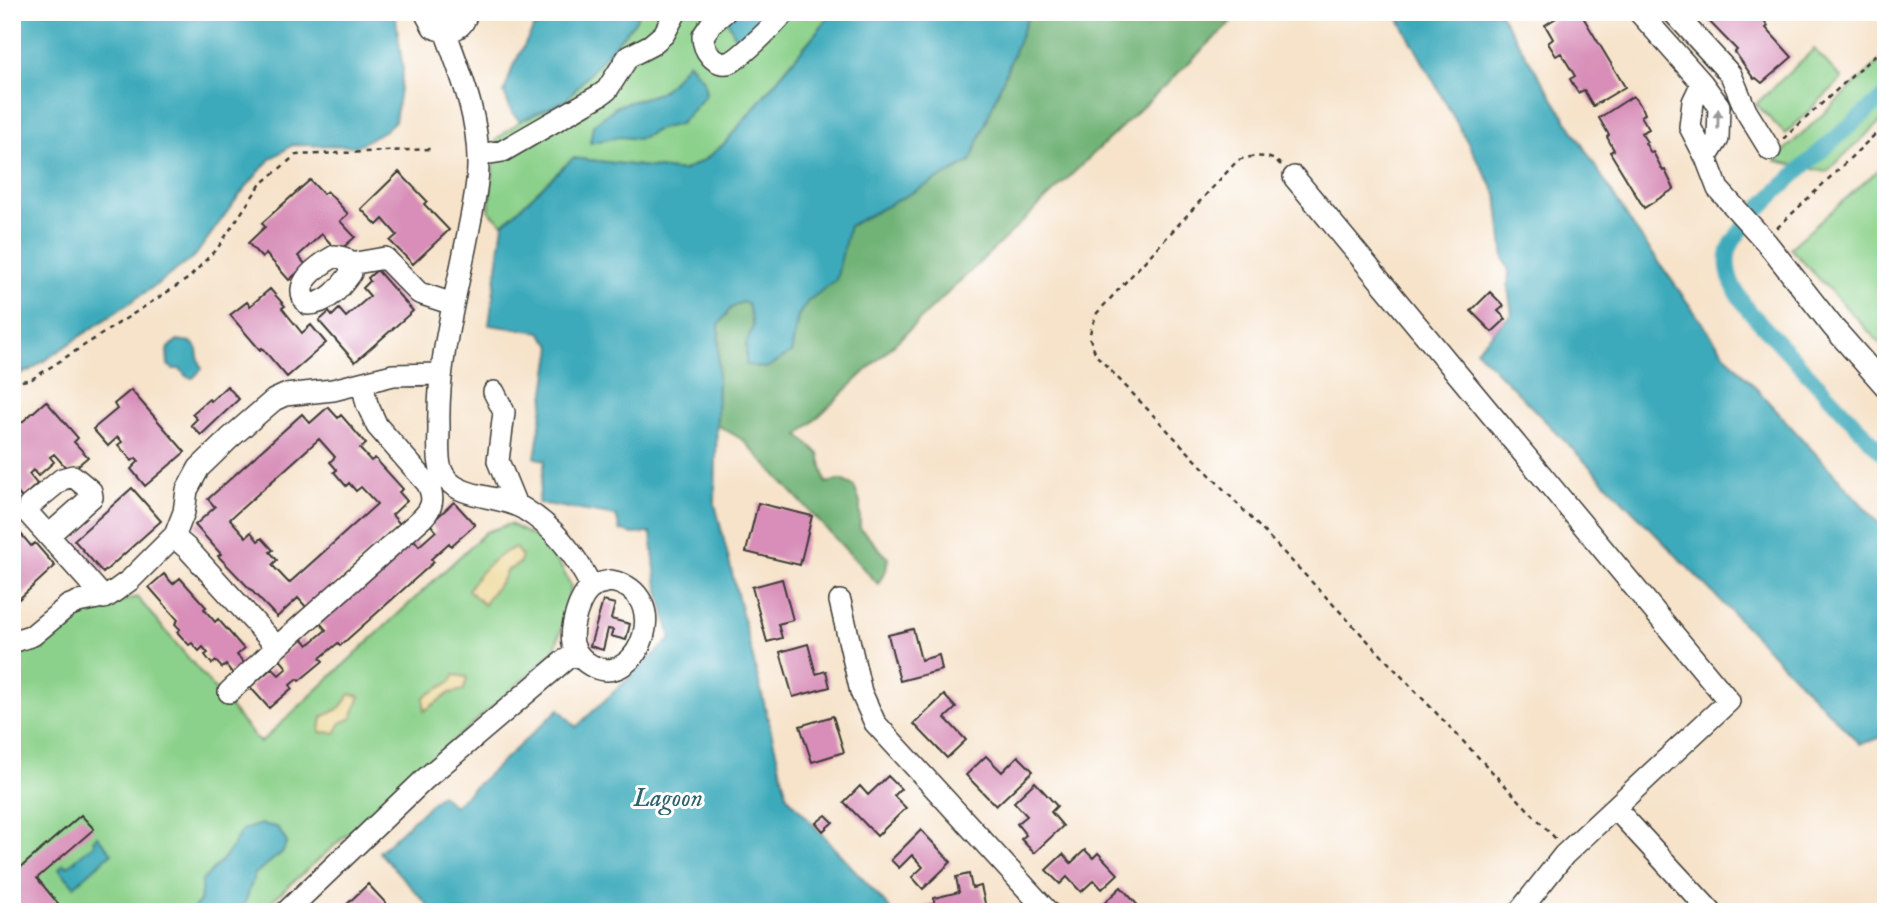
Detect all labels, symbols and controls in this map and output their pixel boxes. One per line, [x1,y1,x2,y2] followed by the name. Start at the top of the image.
[1712,108,1724,130] one-way arrow
[632,782,703,816] water label: Lagoon

